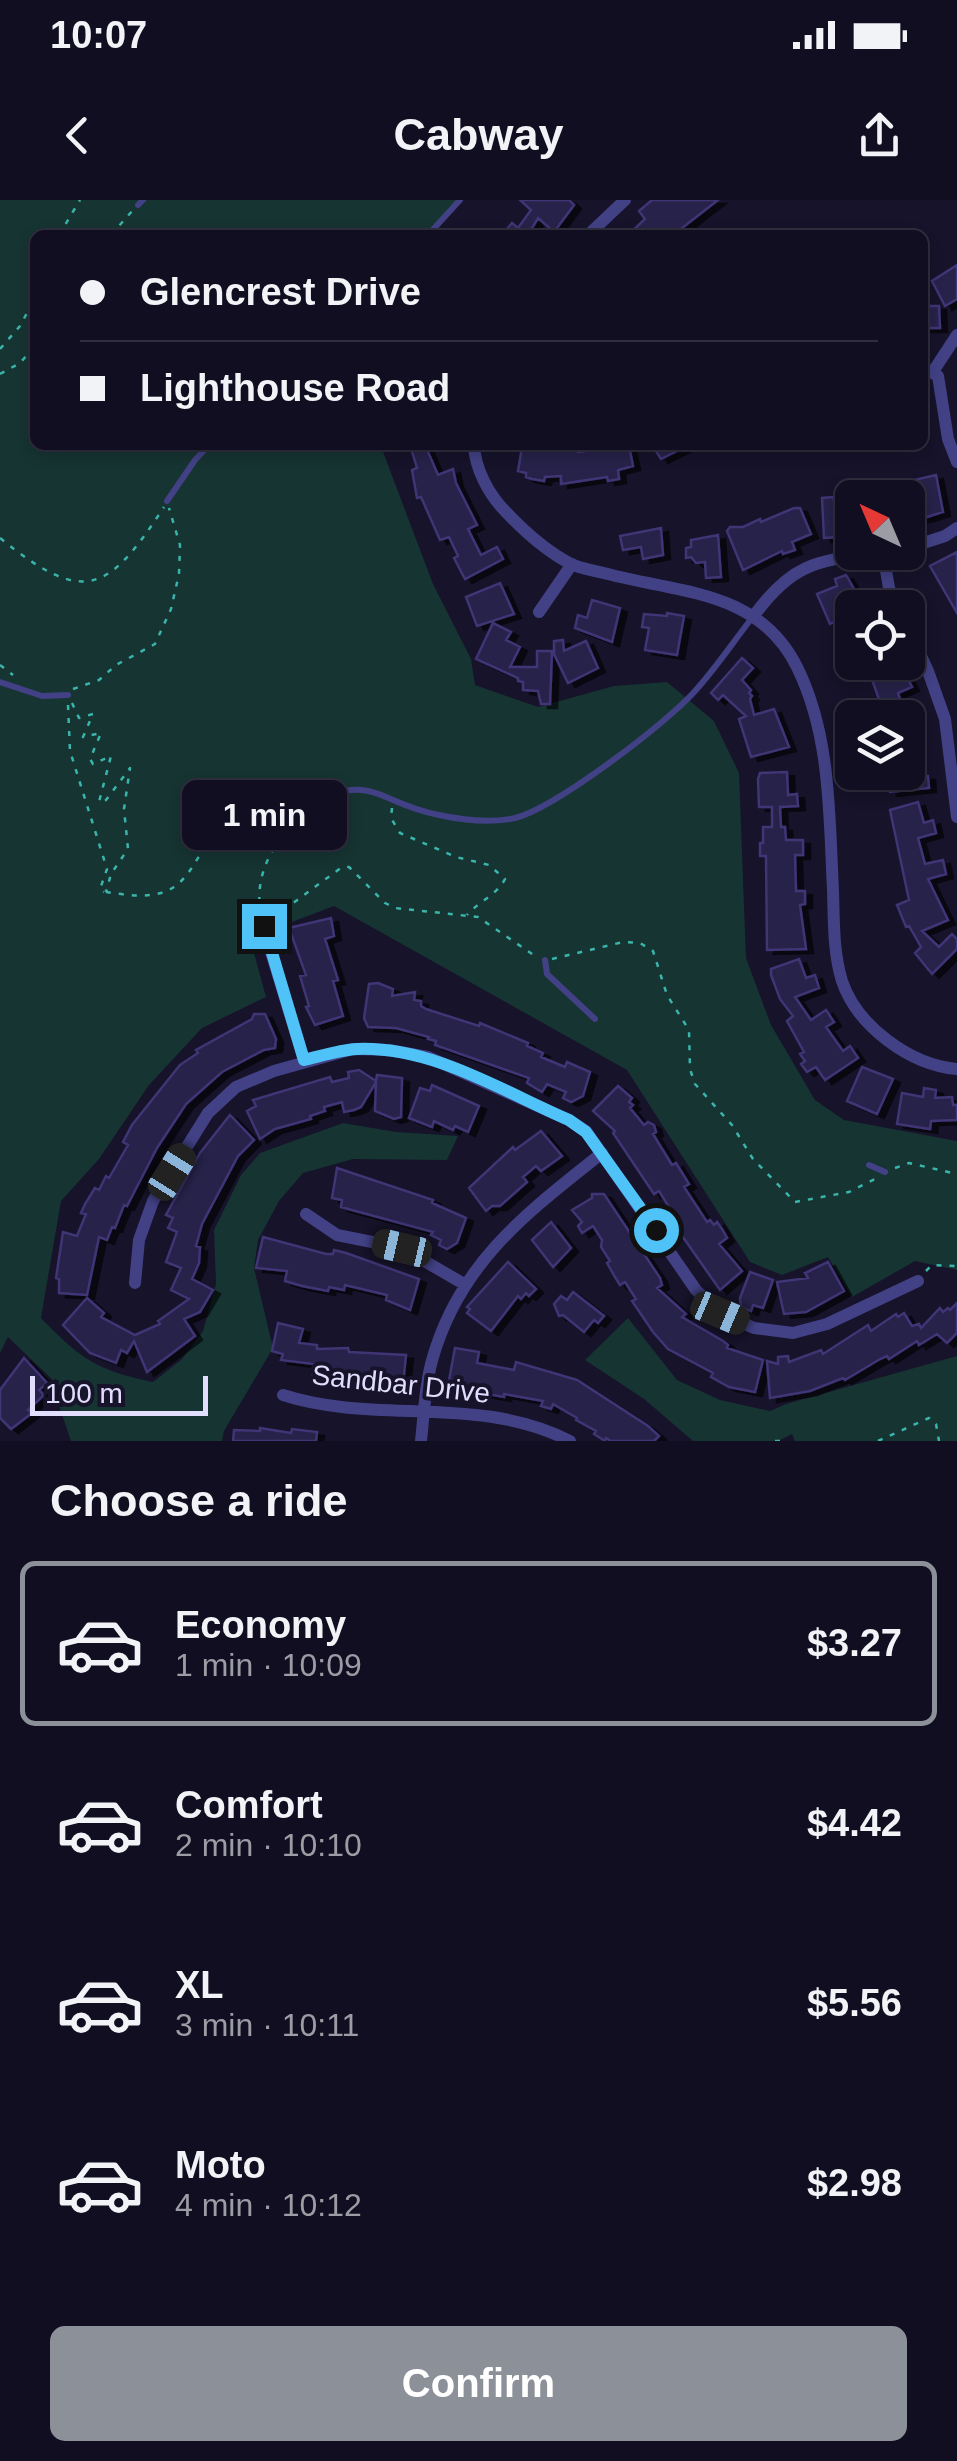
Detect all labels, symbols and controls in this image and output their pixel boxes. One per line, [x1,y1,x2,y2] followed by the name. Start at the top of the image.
[50,14,147,56] text: 10:07
[50,108,105,163] icon: back
[852,108,907,163] icon: share
[393,109,564,160] text: Cabway
[140,271,421,313] text: Glencrest Drive
[140,367,450,409] text: Lighthouse Road
[835,480,925,570] north arrow
[835,480,925,790] map controls
[835,590,925,680] button: locate
[835,700,925,790] button: layers
[182,781,346,851] callout: 1 min
[223,797,306,833] text: 1 min
[242,904,287,949] route end
[143,1139,201,1205] car
[634,1208,679,1253] route start
[369,1227,435,1269] car
[687,1287,753,1339] car
[310,1359,492,1409] street label: Sandbar Drive
[30,1371,208,1416] scale bar
[45,1378,123,1409] text: 100 m
[50,1475,348,1526] text: Choose a ride
[55,1599,145,1689] icon: car
[175,1604,346,1646] text: Economy
[807,1622,902,1664] text: $3.27
[175,1647,362,1683] text: 1 min · 10:09
[55,1779,145,1869] icon: car
[175,1784,323,1826] text: Comfort
[807,1802,902,1844] text: $4.42
[175,1827,362,1863] text: 2 min · 10:10
[55,1959,145,2049] icon: car
[175,1964,224,2006] text: XL
[807,1982,902,2024] text: $5.56
[175,2007,359,2043] text: 3 min · 10:11
[55,2139,145,2229] icon: car
[175,2144,266,2186] text: Moto
[807,2162,902,2204] text: $2.98
[175,2187,362,2223] text: 4 min · 10:12
[50,2326,907,2441] button: Confirm

